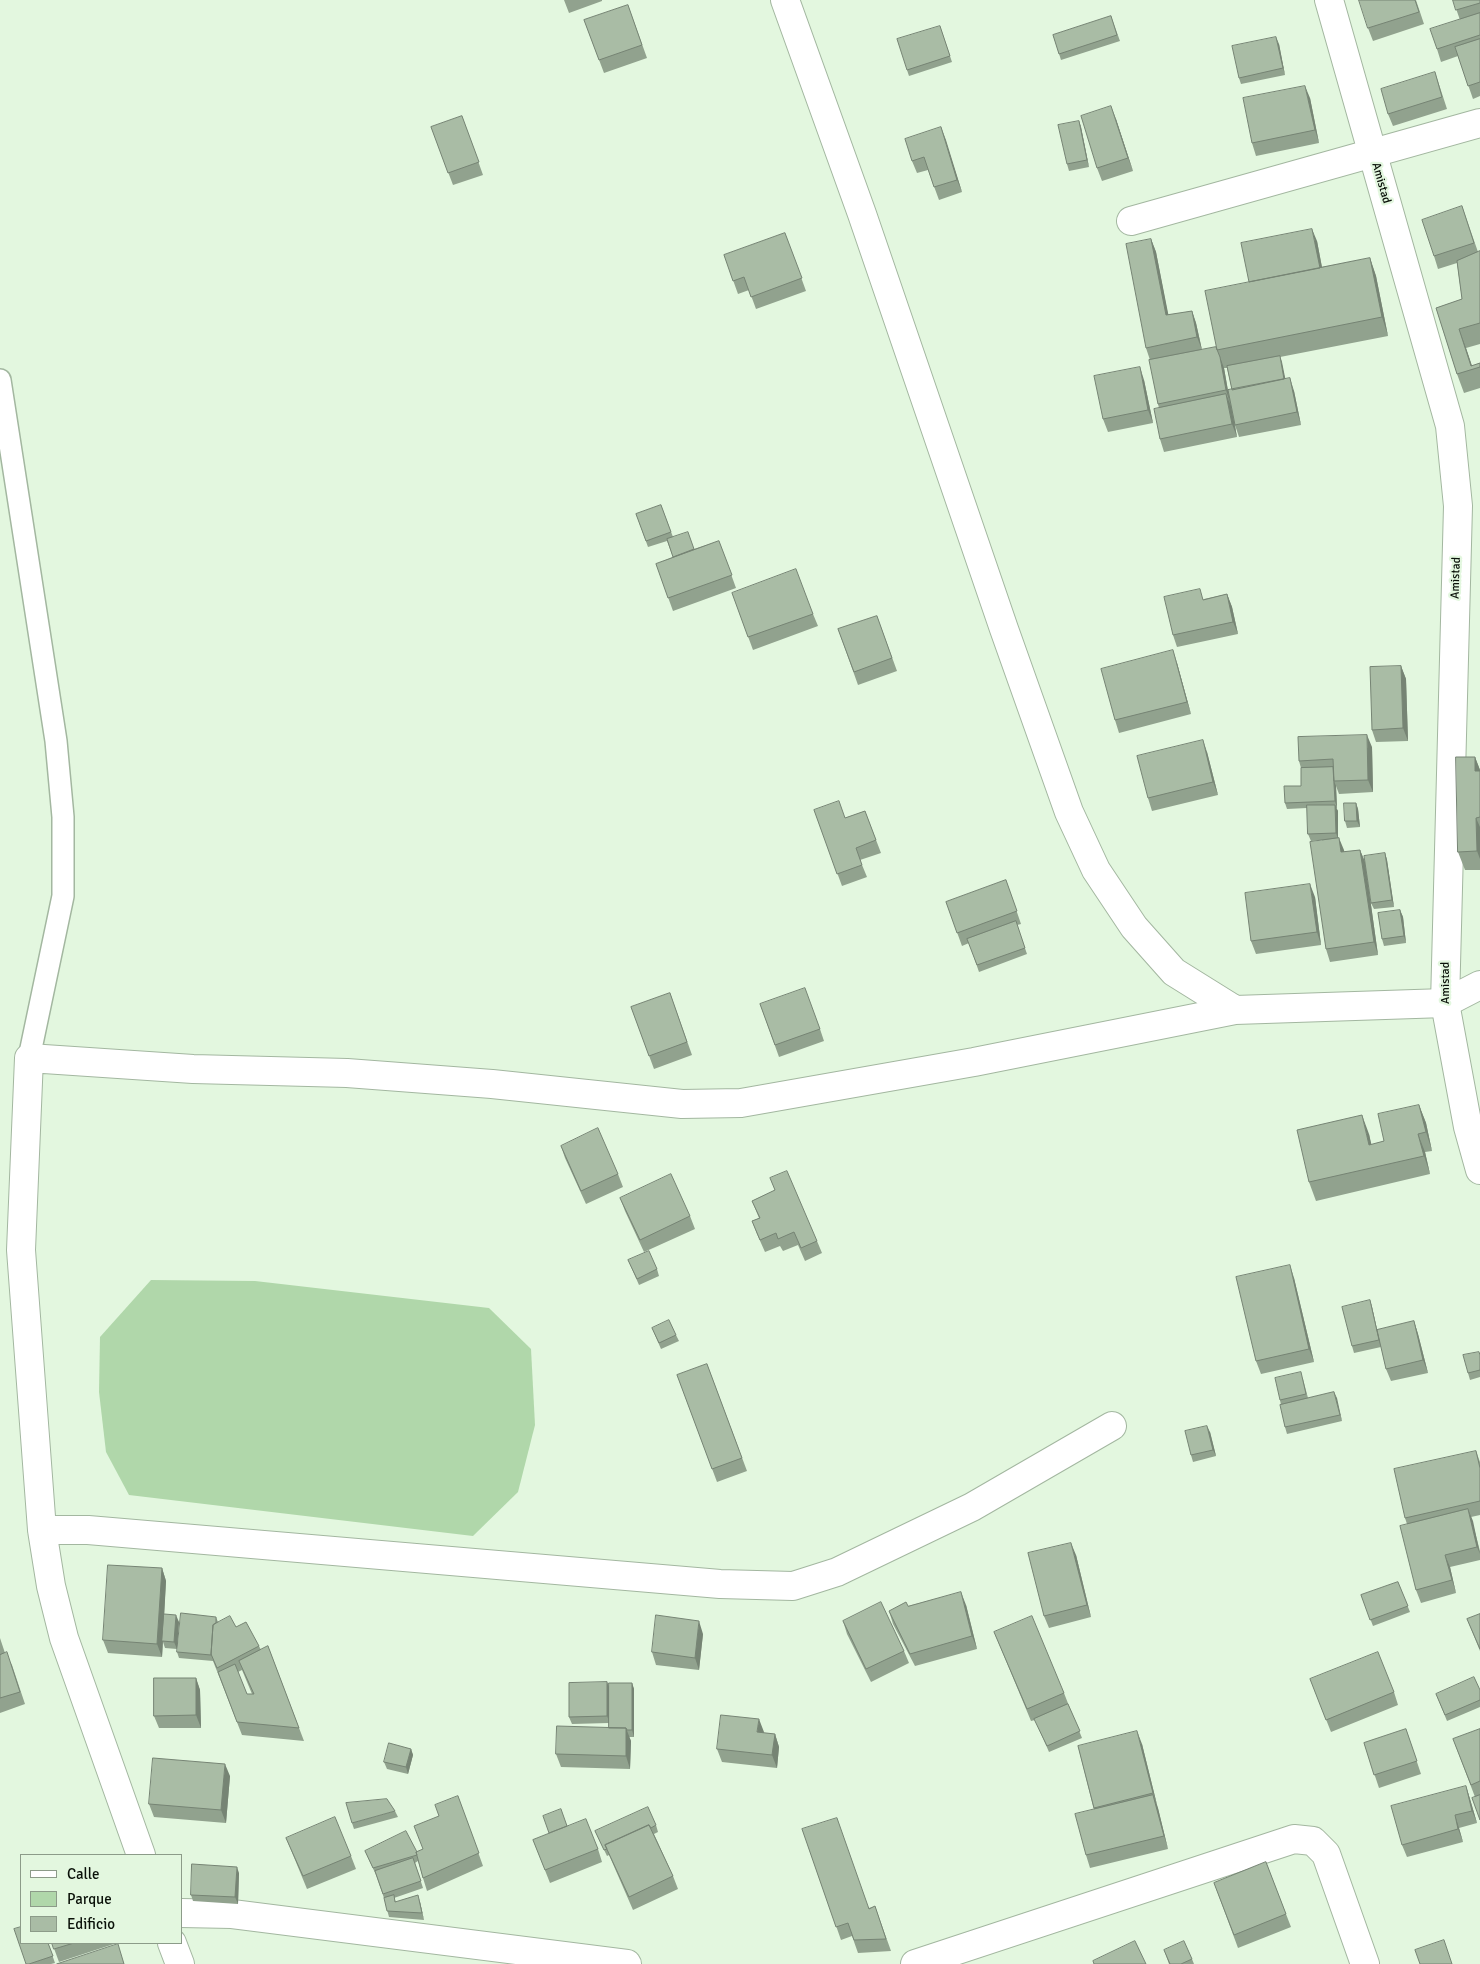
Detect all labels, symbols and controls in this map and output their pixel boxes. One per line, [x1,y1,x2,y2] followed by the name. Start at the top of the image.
[1368,161,1394,205] street label: Amistad
[1448,557,1464,599] street label: Amistad
[1439,962,1453,1004] street label: Amistad
[20,1854,182,1944] legend
[67,1865,100,1883] text: Calle
[67,1890,112,1908] text: Parque
[67,1915,115,1933] text: Edificio

